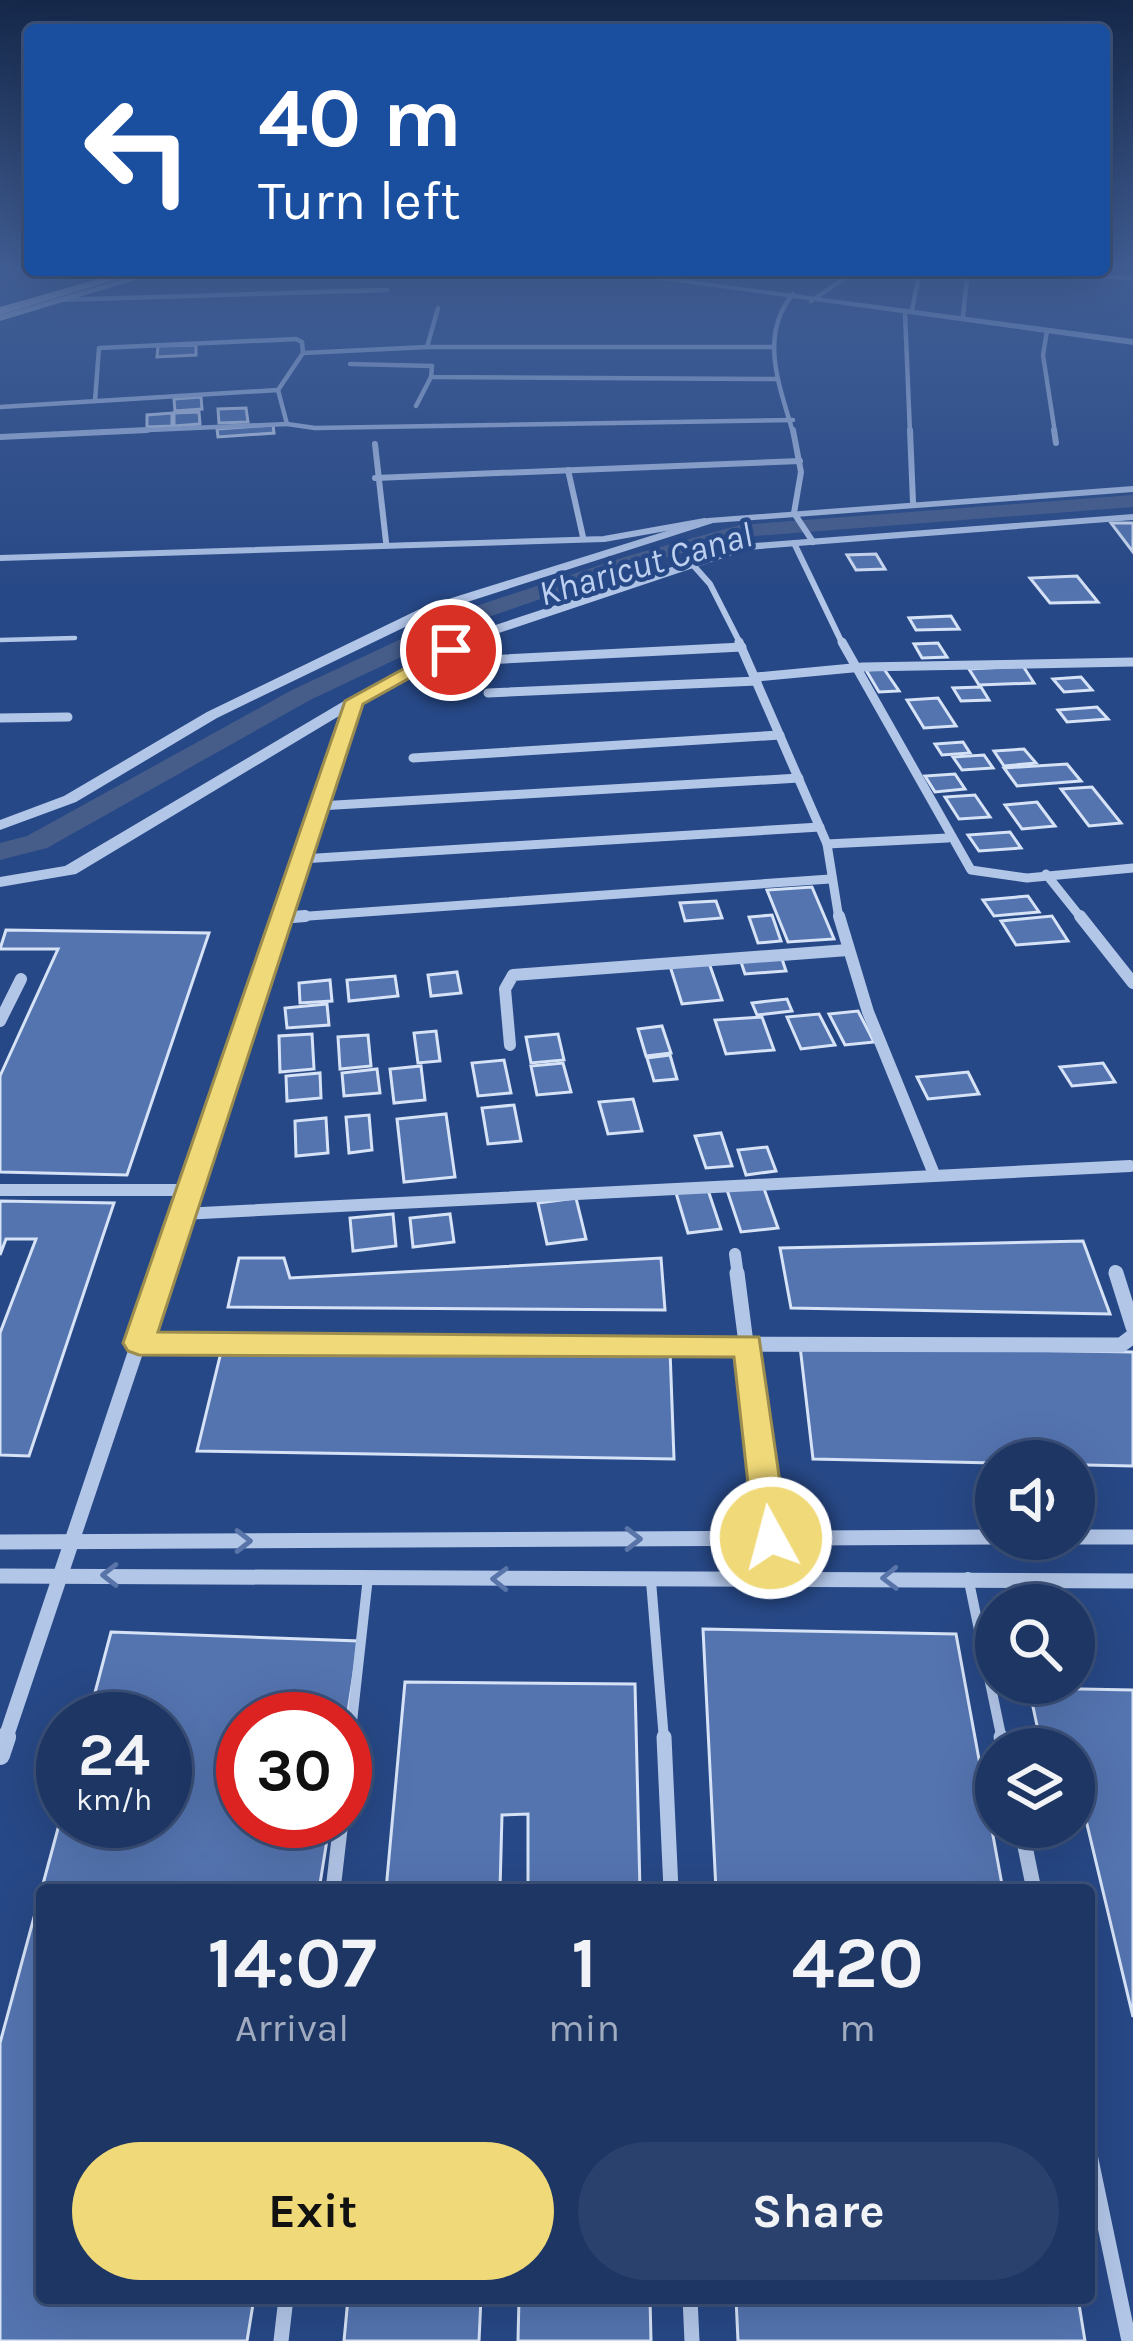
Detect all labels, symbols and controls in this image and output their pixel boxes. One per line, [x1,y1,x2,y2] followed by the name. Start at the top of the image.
[258,69,462,167] text: 40 m
[60,72,216,228] icon: left
[258,169,461,233] text: Turn left
[534,513,757,615] water label: Kharicut Canal
[400,599,502,701] pin
[418,617,484,683] icon: arrive
[975,1440,1095,1848] map controls
[975,1440,1095,1560] button: sound
[708,1475,834,1601] position arrow
[625,1526,643,1552] one-way arrow
[235,1528,253,1554] one-way arrow
[100,1562,118,1588] one-way arrow
[880,1565,898,1591] one-way arrow
[490,1566,509,1592] one-way arrow
[975,1584,1095,1704] button: search
[216,1692,372,1848] speed limit sign: 30
[78,1720,150,1790] text: 24
[975,1728,1095,1848] button: layers
[76,1782,152,1818] text: km/h
[208,1921,377,2005] text: 14:07
[571,1921,597,2005] text: 1
[791,1921,923,2005] text: 420
[235,2005,349,2051] text: Arrival
[548,2005,620,2051] text: min
[839,2005,876,2051] text: m
[72,2142,554,2280] button: Exit
[578,2142,1059,2280] button: Share

